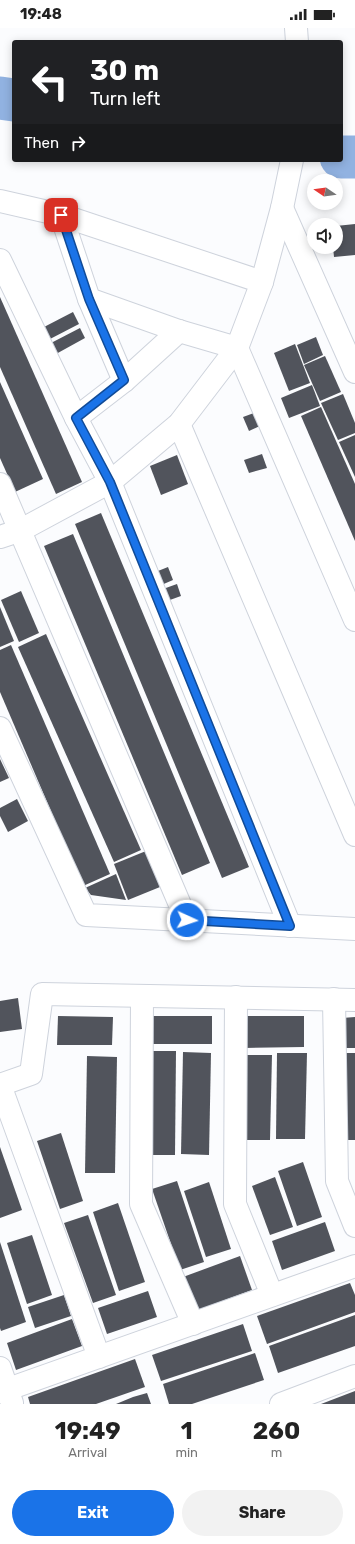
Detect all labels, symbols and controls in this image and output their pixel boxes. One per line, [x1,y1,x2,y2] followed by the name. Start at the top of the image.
[20,5,62,23] text: 19:48
[90,54,159,87] text: 30 m
[24,56,76,108] icon: left
[90,88,160,110] text: Turn left
[67,132,89,154] icon: right
[24,134,59,152] text: Then
[307,174,343,210] north arrow
[307,174,343,254] map controls
[44,198,78,232] pin
[50,204,72,226] icon: arrive
[307,218,343,254] button: sound
[166,899,208,941] position arrow
[55,1417,121,1445] text: 19:49
[181,1417,193,1445] text: 1
[253,1417,300,1445] text: 260
[68,1445,107,1460] text: Arrival
[175,1445,198,1460] text: min
[271,1445,282,1460] text: m
[12,1490,174,1536] button: Exit
[182,1490,343,1536] button: Share

